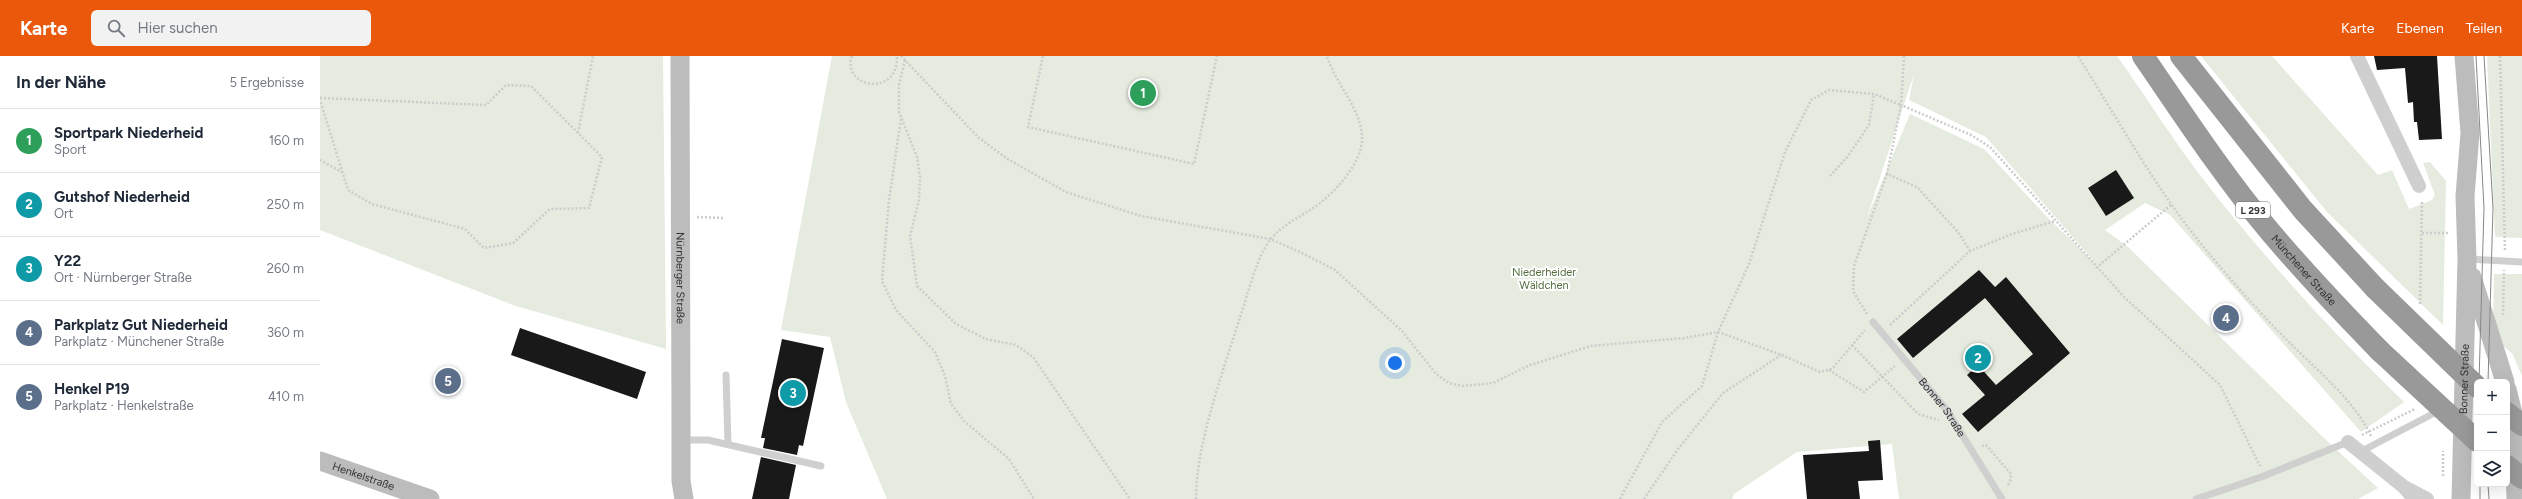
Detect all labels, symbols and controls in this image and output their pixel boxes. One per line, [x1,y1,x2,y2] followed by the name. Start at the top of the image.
[91,10,371,46] search box
[20,17,67,40] text: Karte
[105,17,127,39] icon: search
[137,19,218,37] text: Hier suchen
[2341,20,2374,37] text: Karte
[2396,20,2444,37] text: Ebenen
[2466,20,2502,37] text: Teilen
[16,72,106,92] text: In der Nähe
[229,75,304,90] text: 5 Ergebnisse
[1130,78,1156,108] pin: 1
[54,124,203,142] text: Sportpark Niederheid
[26,133,32,148] text: 1
[269,133,304,148] text: 160 m
[54,142,87,157] text: Sport
[54,188,190,206] text: Gutshof Niederheid
[25,197,33,212] text: 2
[267,197,304,212] text: 250 m
[2236,202,2270,218] road number: L 293
[54,206,73,221] text: Ort
[674,232,687,324] street label: Nürnberger Straße
[2269,232,2339,308] street label: Münchener Straße
[54,252,81,270] text: Y22
[25,261,33,276] text: 3
[267,261,304,276] text: 260 m
[1512,266,1576,292] park label: Niederheider Wäldchen
[54,270,192,285] text: Ort · Nürnberger Straße
[2213,303,2239,333] pin: 4
[54,316,228,334] text: Parkplatz Gut Niederheid
[25,325,33,340] text: 4
[267,325,304,340] text: 360 m
[54,334,224,349] text: Parkplatz · Münchener Straße
[1965,343,1991,373] pin: 2
[2457,344,2471,414] street label: Bonner Straße
[1385,353,1405,373] your location
[435,366,461,396] pin: 5
[1916,375,1968,439] street label: Bonner Straße
[780,378,806,408] pin: 3
[2474,379,2510,487] map controls
[2474,379,2510,415] button: +
[54,380,129,398] text: Henkel P19
[25,389,33,404] text: 5
[268,389,304,404] text: 410 m
[54,398,194,413] text: Parkplatz · Henkelstraße
[2474,415,2510,451] button: −
[2474,451,2510,487] button: layers
[331,459,396,493] street label: Henkelstraße

